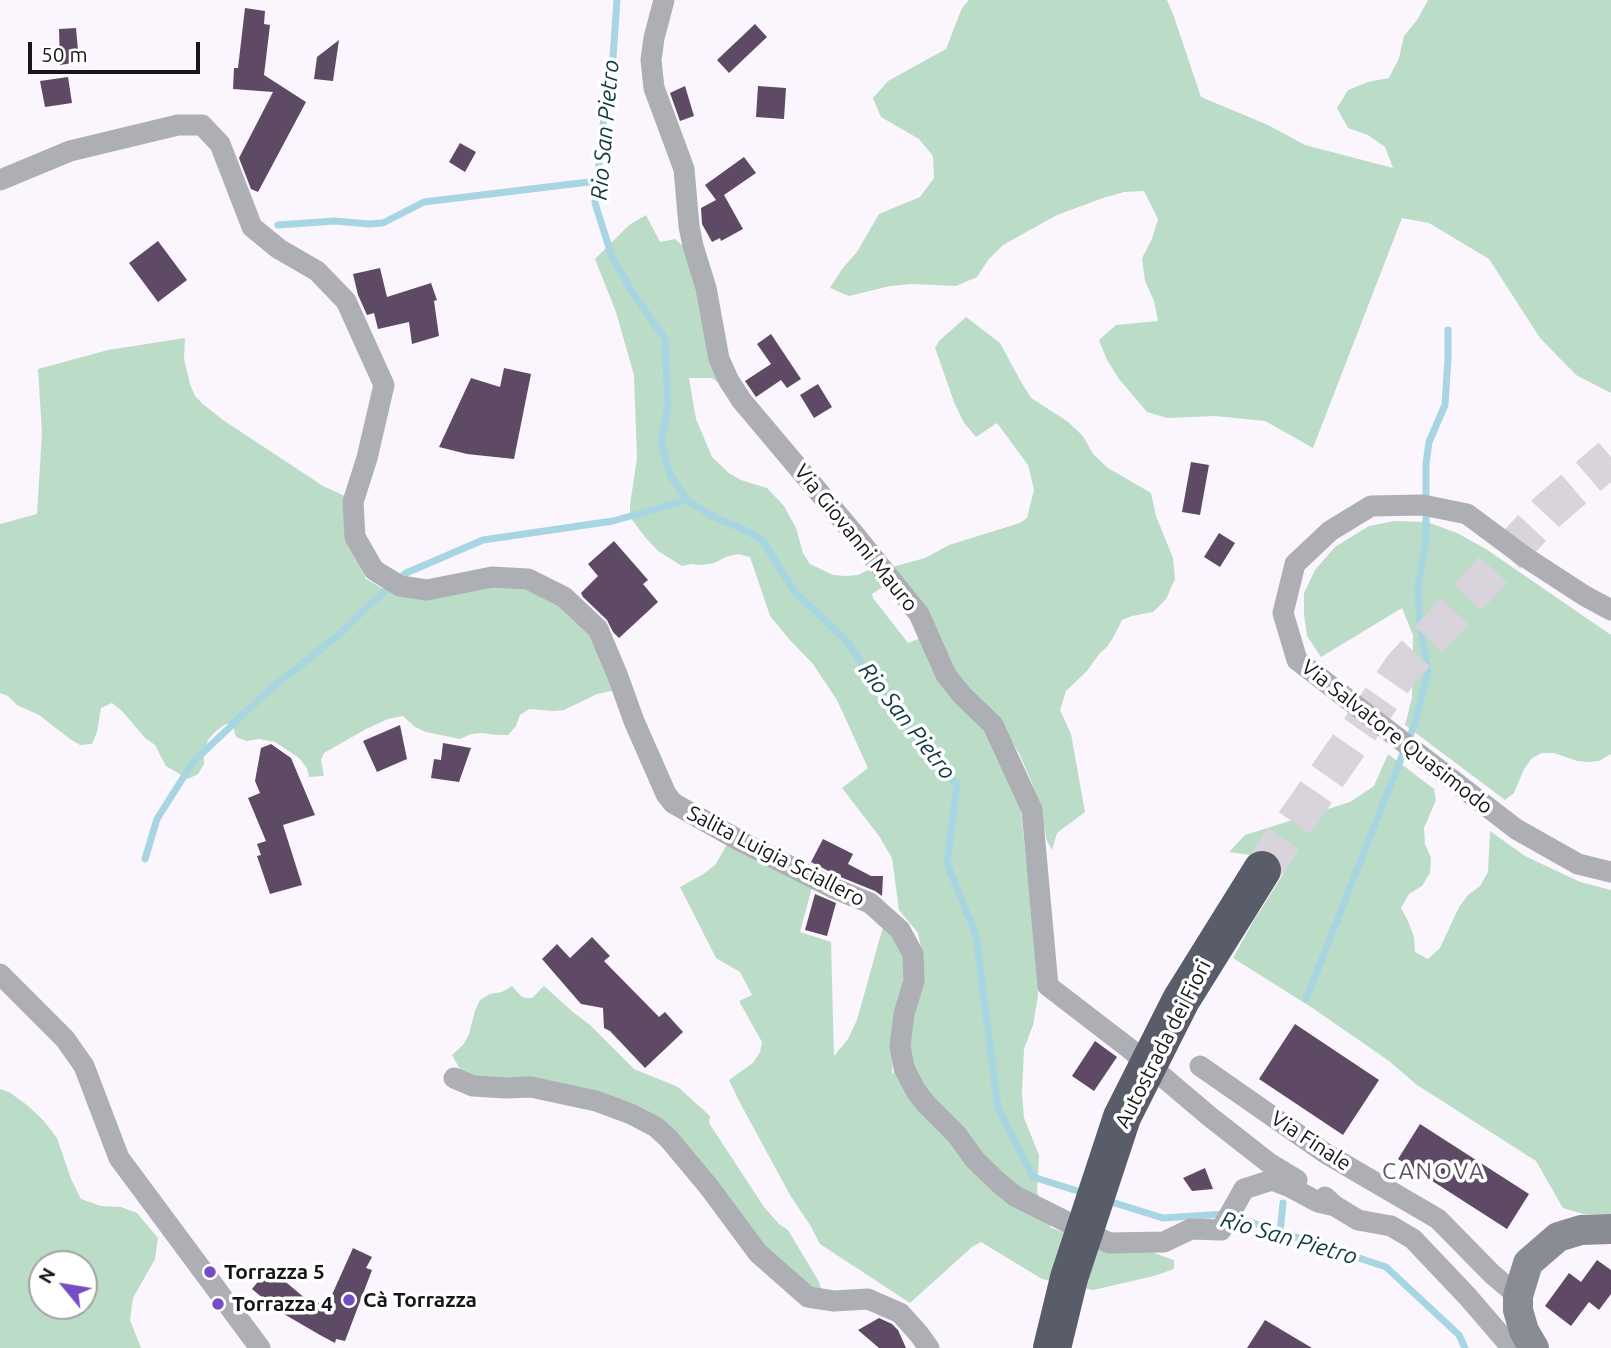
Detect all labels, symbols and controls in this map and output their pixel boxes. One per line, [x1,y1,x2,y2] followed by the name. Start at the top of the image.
[32,28,203,72] scale bar
[41,42,88,66] text: 50 m
[585,59,625,201] water label: Rio San Pietro
[789,459,923,617] street label: Via Giovanni Mauro
[1296,654,1498,820] street label: Via Salvatore Quasimodo
[853,657,961,785] water label: Rio San Pietro
[683,800,869,912] street label: Salita Luigia Sciallero
[1110,956,1216,1132] street label: Autostrada dei Fiori
[1266,1106,1356,1176] street label: Via Finale
[1383,1157,1485,1185] district label: CANOVA
[1218,1205,1360,1271] water label: Rio San Pietro
[28,1250,98,1320] north arrow
[224,1259,325,1285] place label: Torrazza 5
[33,1264,60,1287] text: N
[202,1264,218,1280] marker: Torrazza 5
[363,1287,477,1313] place label: Cà Torrazza
[232,1291,333,1317] place label: Torrazza 4
[341,1292,357,1308] marker: Cà Torrazza
[210,1296,226,1312] marker: Torrazza 4

